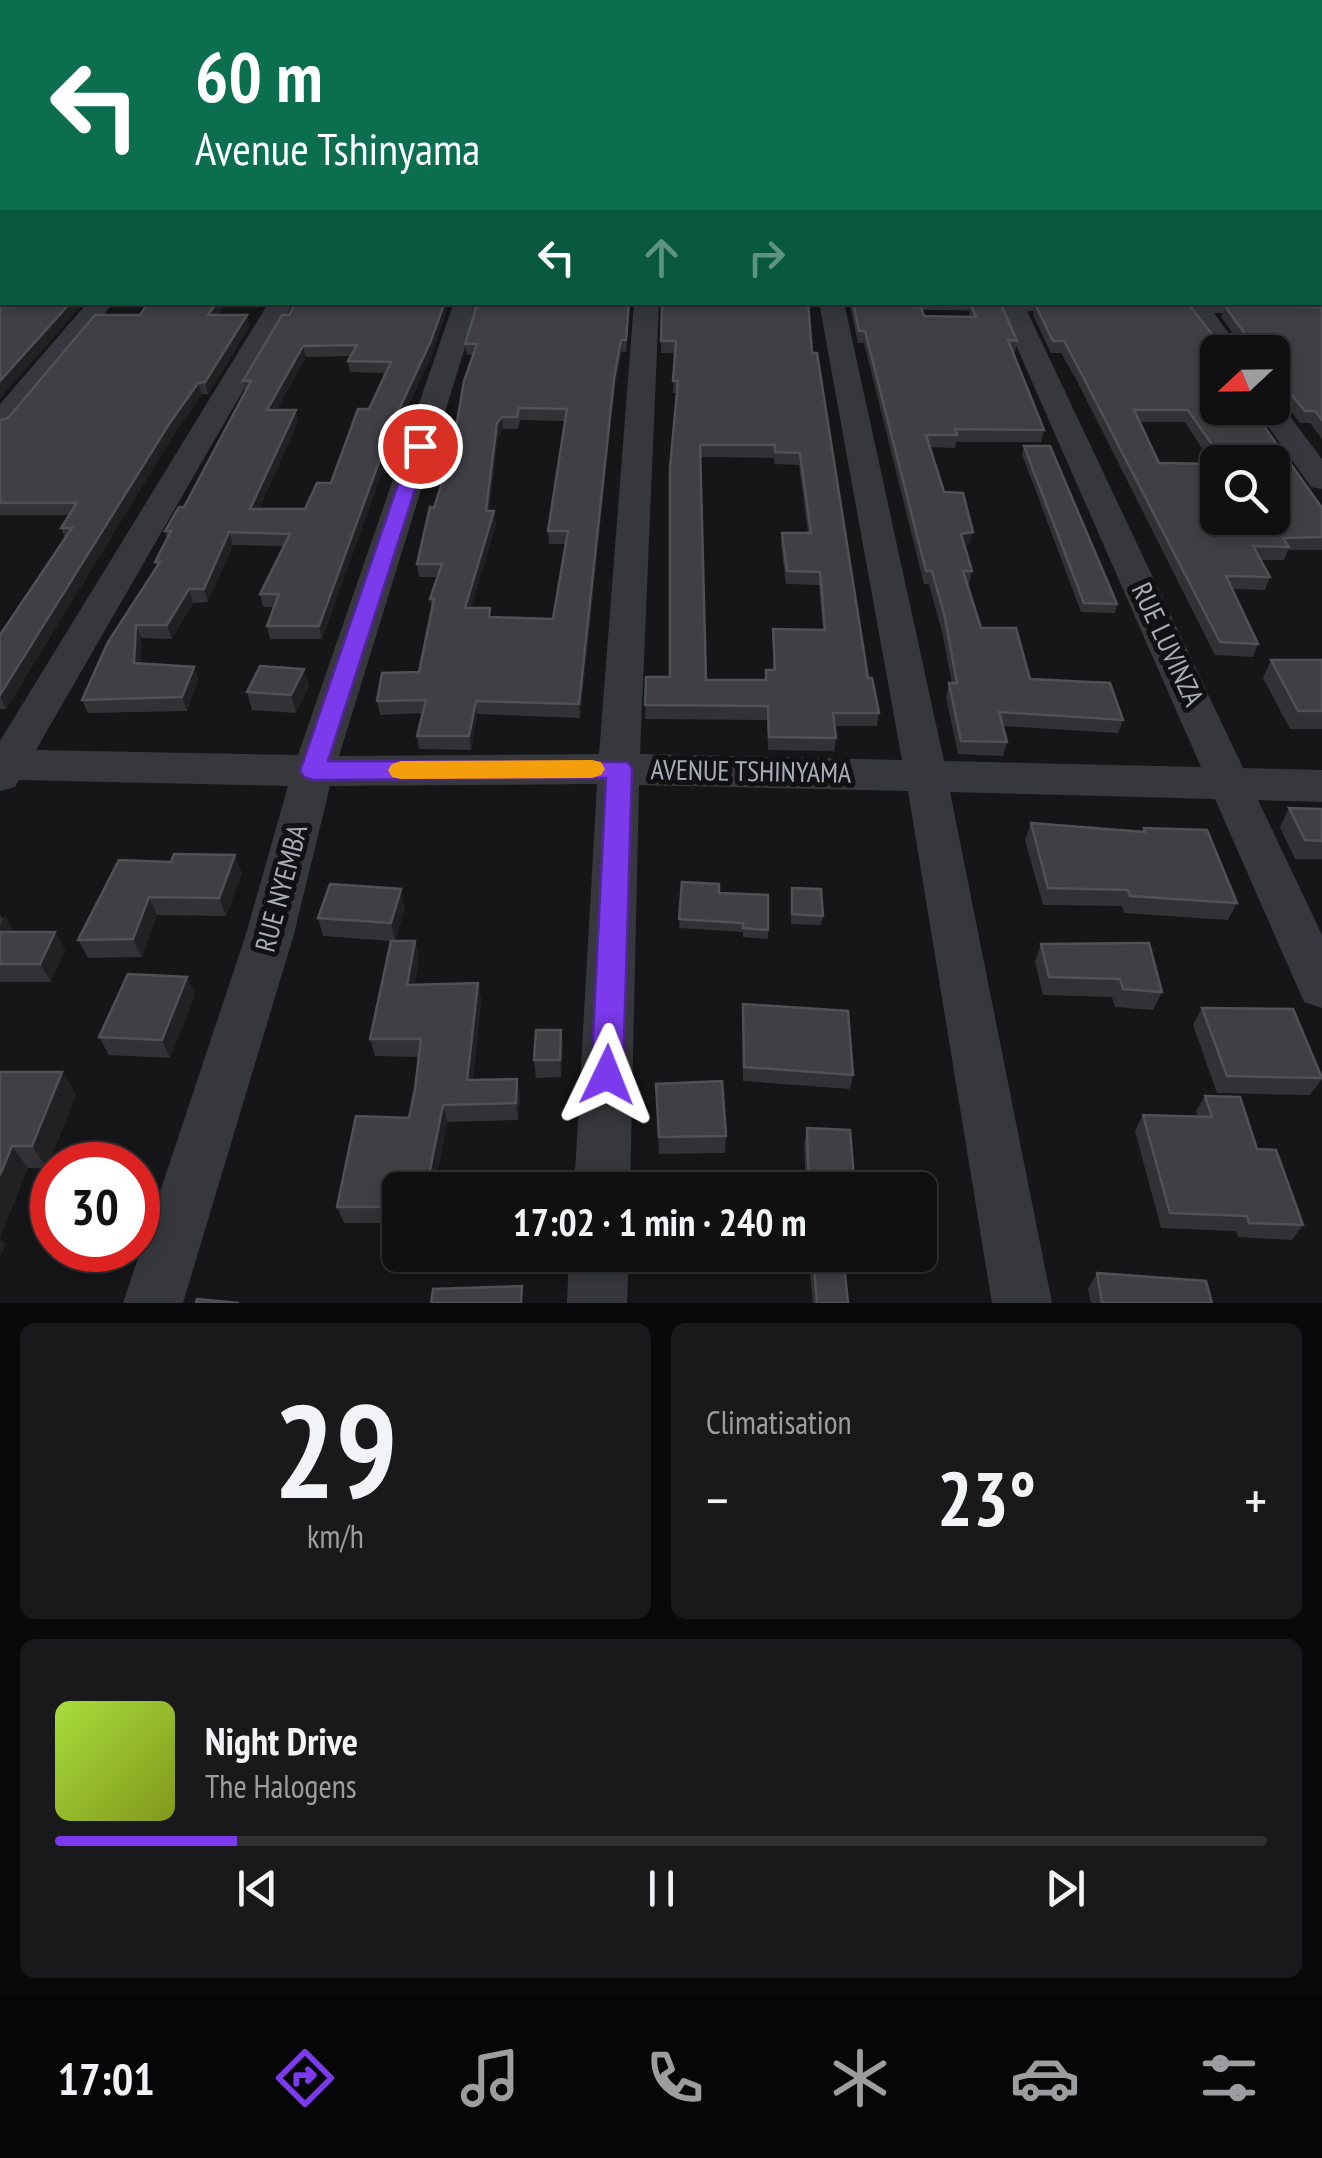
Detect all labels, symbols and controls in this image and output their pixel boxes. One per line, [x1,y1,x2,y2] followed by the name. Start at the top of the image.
[195,31,323,121] text: 60 m
[30,40,160,170] icon: left
[195,119,480,177] text: Avenue Tshinyama
[529,230,584,285] icon: left
[634,230,689,285] icon: ahead
[739,230,794,285] icon: right
[1200,335,1290,425] north arrow
[1200,335,1290,535] map controls
[378,404,463,489] pin
[393,419,448,474] icon: arrive
[1200,445,1290,535] button: search
[1124,576,1213,712] street label: RUE LUVINZA
[650,750,852,791] street label: AVENUE TSHINYAMA
[246,820,315,955] street label: RUE NYEMBA
[555,1023,659,1127] position arrow
[30,1142,160,1272] speed limit sign: 30
[513,1197,806,1246] text: 17:02 · 1 min · 240 m
[273,1366,398,1534] text: 29
[706,1401,852,1443] text: Climatisation
[937,1450,1036,1547] text: 23°
[706,1464,729,1535] text: −
[1244,1464,1267,1535] text: +
[307,1515,364,1557] text: km/h
[205,1716,358,1765] text: Night Drive
[205,1765,357,1807] text: The Halogens
[230,1861,285,1916] icon: previous
[634,1861,689,1916] icon: pause
[1038,1861,1093,1916] icon: next
[270,2043,340,2113] icon: directions
[455,2043,525,2113] icon: music
[640,2043,710,2113] icon: phone
[825,2043,895,2113] icon: climate
[1010,2043,1080,2113] icon: car
[1194,2043,1264,2113] icon: filters
[57,2049,155,2107] text: 17:01

